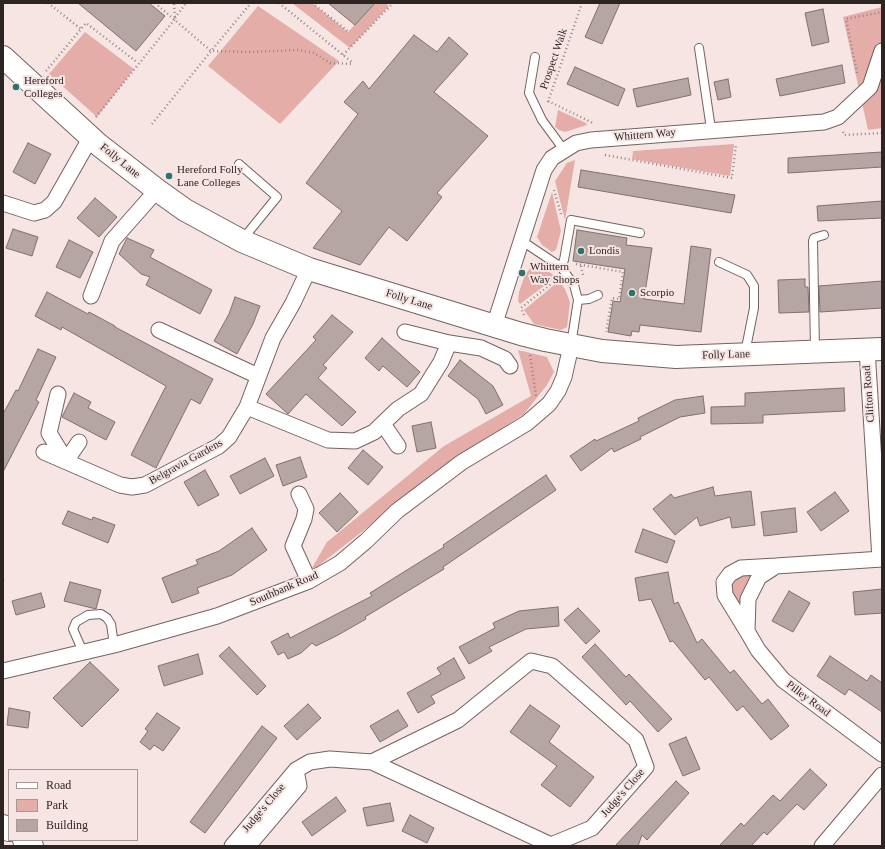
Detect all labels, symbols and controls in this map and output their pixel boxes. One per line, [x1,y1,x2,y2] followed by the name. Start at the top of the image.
[537,27,571,91] street label: Prospect Walk
[24,74,64,100] place label: Hereford Colleges
[11,82,21,92] marker: Hereford Colleges
[614,126,676,144] street label: Whittern Way
[97,141,143,181] street label: Folly Lane
[177,163,243,189] place label: Hereford Folly Lane Colleges
[164,171,174,181] marker: Hereford Folly Lane Colleges
[589,244,620,258] place label: Londis
[576,246,586,256] marker: Londis
[530,260,580,286] place label: Whittern Way Shops
[517,268,527,278] marker: Whittern Way Shops
[640,286,674,300] place label: Scorpio
[384,287,434,313] street label: Folly Lane
[627,288,637,298] marker: Scorpio
[702,348,750,362] street label: Folly Lane
[860,365,878,423] street label: Clifton Road
[147,436,225,488] street label: Belgravia Gardens
[248,569,320,609] street label: Southbank Road
[783,678,833,720] street label: Pilley Road
[598,766,648,820] street label: Judge's Close
[8,769,138,841] legend
[46,778,71,792] text: Road
[240,781,288,835] street label: Judge's Close
[46,798,68,812] text: Park
[46,818,88,832] text: Building

